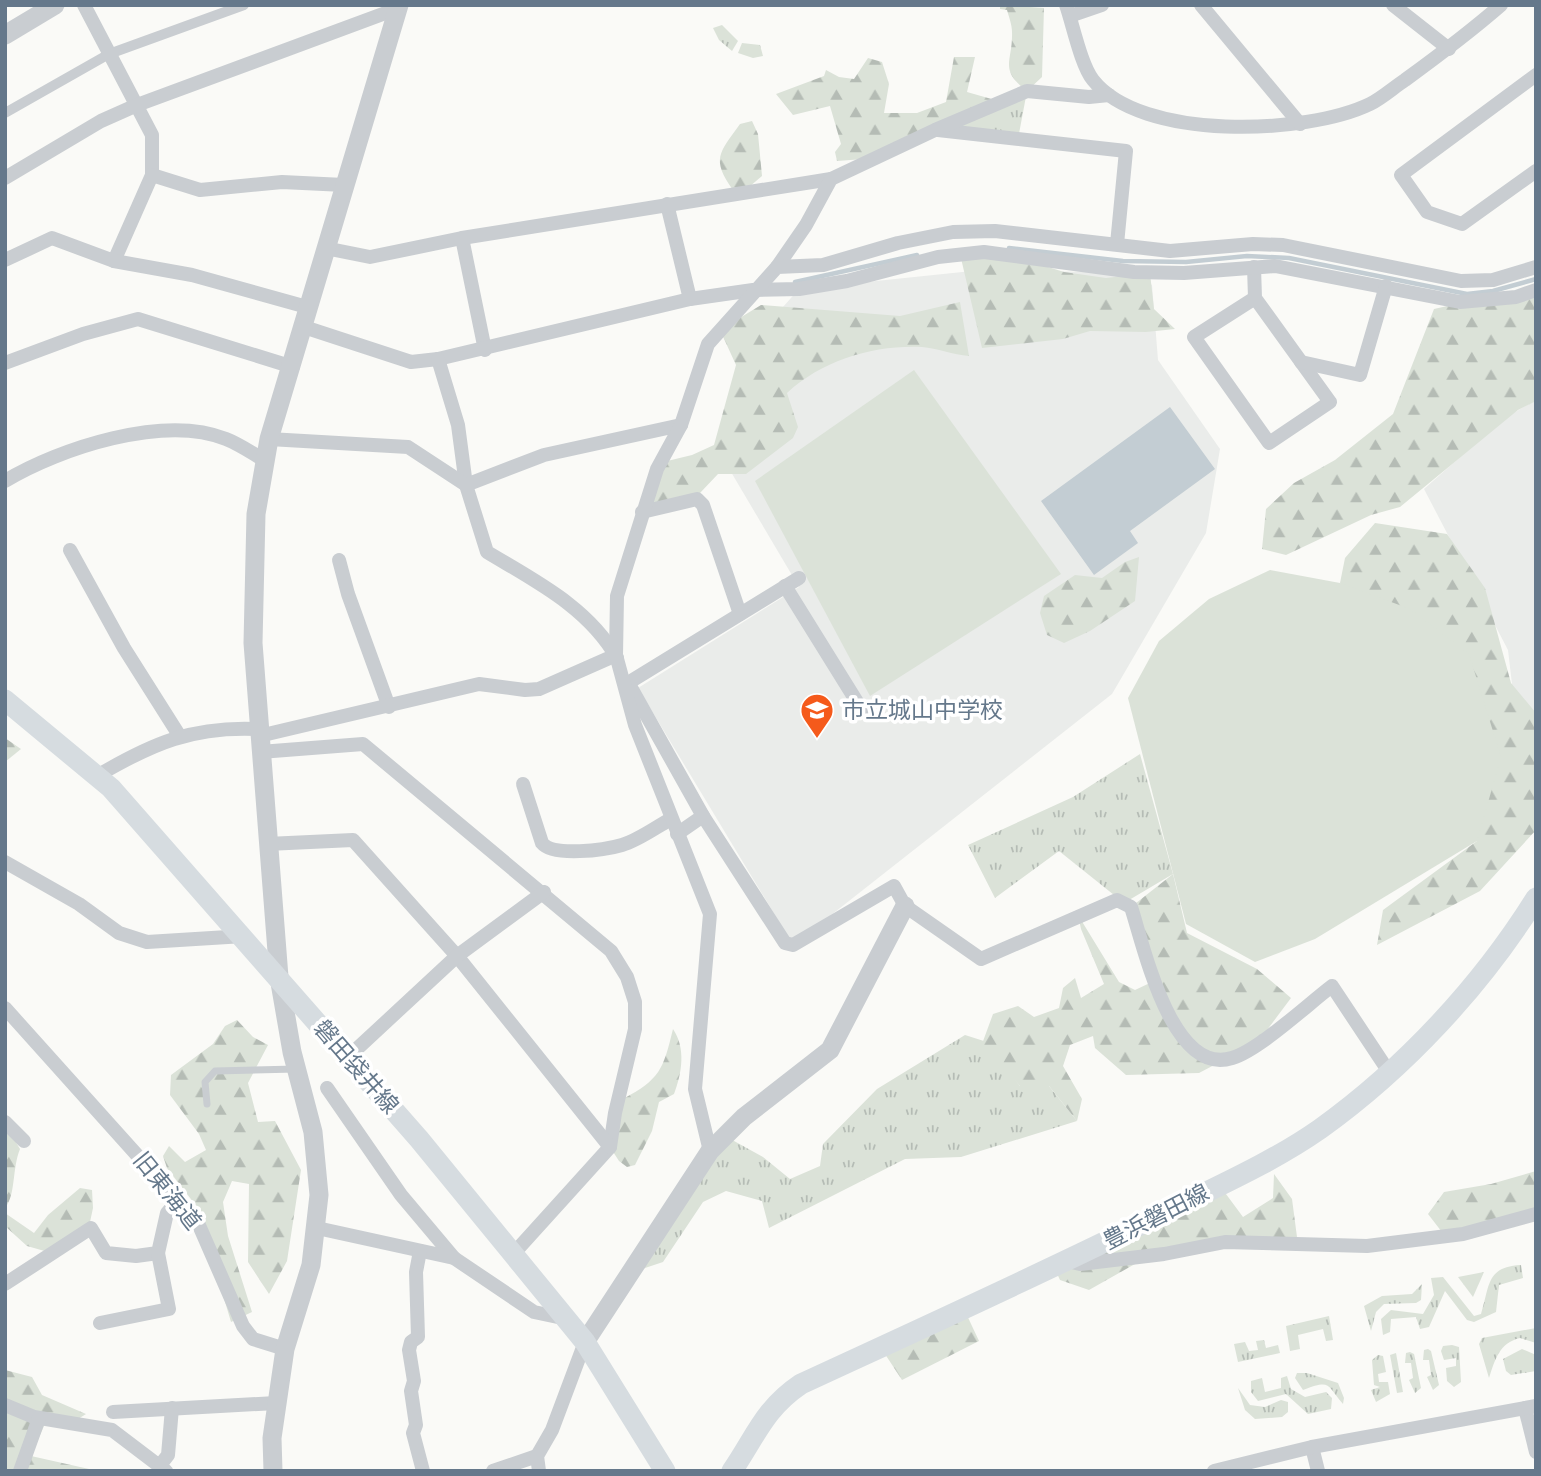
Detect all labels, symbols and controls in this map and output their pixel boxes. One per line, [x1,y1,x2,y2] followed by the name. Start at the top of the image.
[798,691,836,740] school or university icon: 市立城山中学校
[842,697,1003,724] place label: 市立城山中学校
[308,1015,404,1119] street label: 磐田袋井線
[128,1147,206,1235] street label: 旧東海道
[1099,1179,1213,1255] street label: 豊浜磐田線

